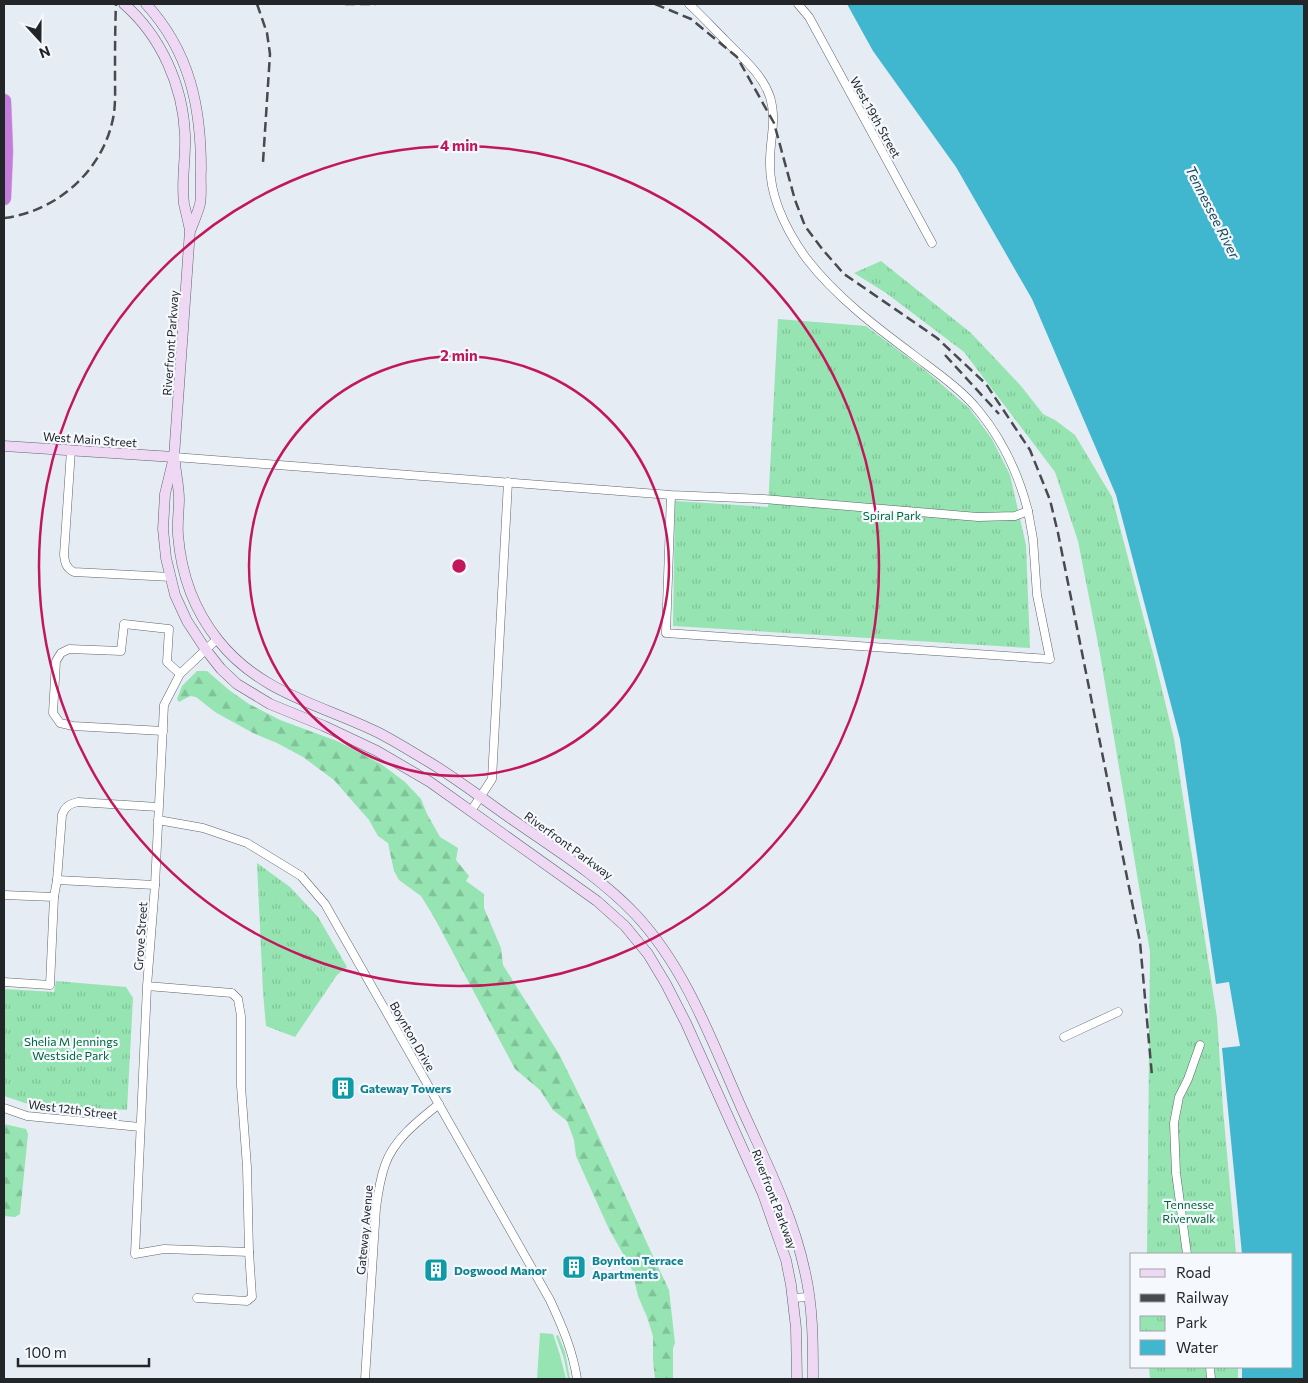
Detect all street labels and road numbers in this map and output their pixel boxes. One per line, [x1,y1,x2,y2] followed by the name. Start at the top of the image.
[848,74,904,160] street label: West 19th Street
[159,290,181,396] street label: Riverfront Parkway
[43,429,138,449] street label: West Main Street
[522,808,616,882] street label: Riverfront Parkway
[131,901,149,971] street label: Grove Street
[387,999,439,1073] street label: Boynton Drive
[27,1097,119,1121] street label: West 12th Street
[750,1147,800,1251] street label: Riverfront Parkway
[353,1184,375,1276] street label: Gateway Avenue

